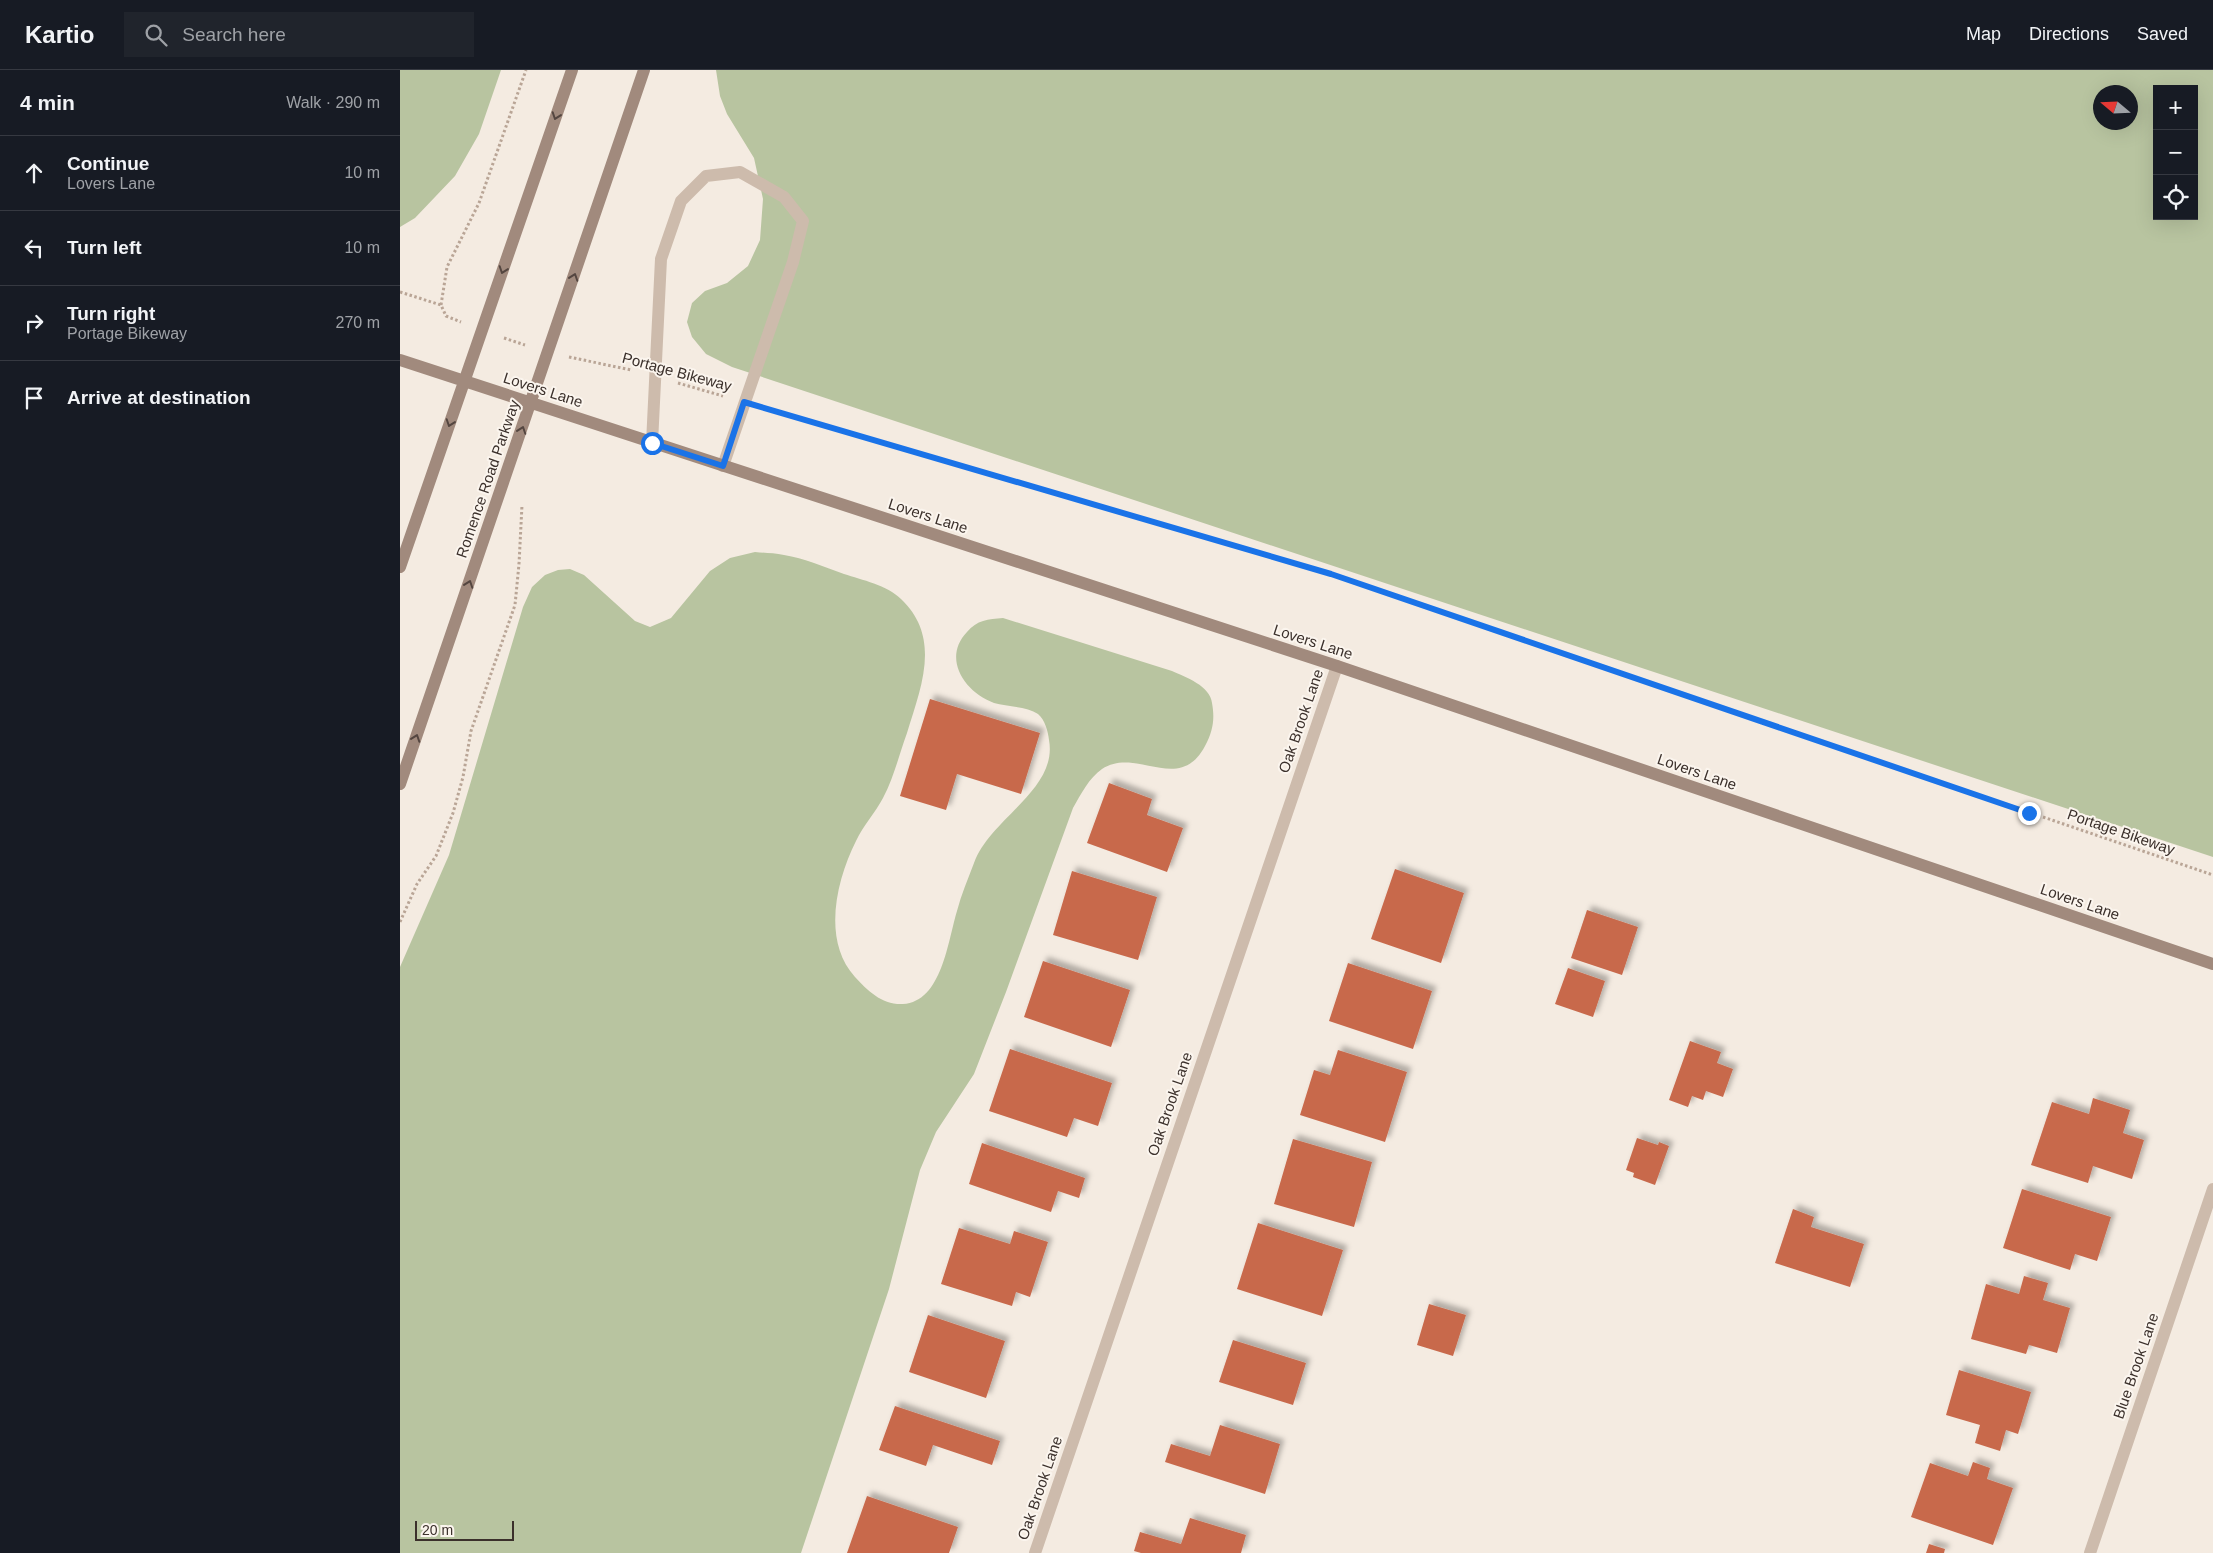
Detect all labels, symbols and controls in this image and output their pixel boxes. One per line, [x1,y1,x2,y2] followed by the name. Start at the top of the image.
[124,12,474,57] search box
[25,21,94,48] text: Kartio
[142,21,170,49] icon: search
[182,24,286,45] text: Search here
[1966,24,2001,44] text: Map
[2029,24,2109,44] text: Directions
[2137,24,2188,44] text: Saved
[2093,85,2138,130] north arrow
[2153,85,2198,220] map controls
[2153,85,2198,130] button: +
[20,91,75,114] text: 4 min
[286,94,380,111] text: Walk · 290 m
[552,111,562,120] one-way arrow
[2153,130,2198,175] button: −
[67,153,149,174] text: Continue
[20,159,48,187] icon: ahead
[344,164,380,181] text: 10 m
[67,175,155,192] text: Lovers Lane
[2153,175,2198,220] button: locate
[20,234,48,262] icon: left
[67,237,142,258] text: Turn left
[344,239,380,256] text: 10 m
[499,265,509,273] one-way arrow
[568,273,578,281] one-way arrow
[67,303,155,324] text: Turn right
[20,309,48,337] icon: right
[336,314,380,331] text: 270 m
[67,325,187,342] text: Portage Bikeway
[621,349,734,394] street label: Portage Bikeway
[501,369,585,410] street label: Lovers Lane
[20,384,48,412] icon: arrive
[67,387,251,408] text: Arrive at destination
[452,397,523,560] street label: Romence Road Parkway
[446,419,456,427] one-way arrow
[516,427,526,435] one-way arrow
[641,432,664,455] route start
[886,495,970,536] street label: Lovers Lane
[463,580,473,589] one-way arrow
[1271,621,1355,662] street label: Lovers Lane
[1275,667,1326,775] street label: Oak Brook Lane
[410,734,420,742] one-way arrow
[1655,750,1739,793] street label: Lovers Lane
[2018,802,2041,825] route end
[2065,805,2178,858] street label: Portage Bikeway
[2038,880,2122,923] street label: Lovers Lane
[1144,1050,1195,1158] street label: Oak Brook Lane
[2109,1311,2162,1421] street label: Blue Brook Lane
[1014,1434,1065,1542] street label: Oak Brook Lane
[415,1518,514,1541] scale bar
[422,1522,453,1538] text: 20 m

